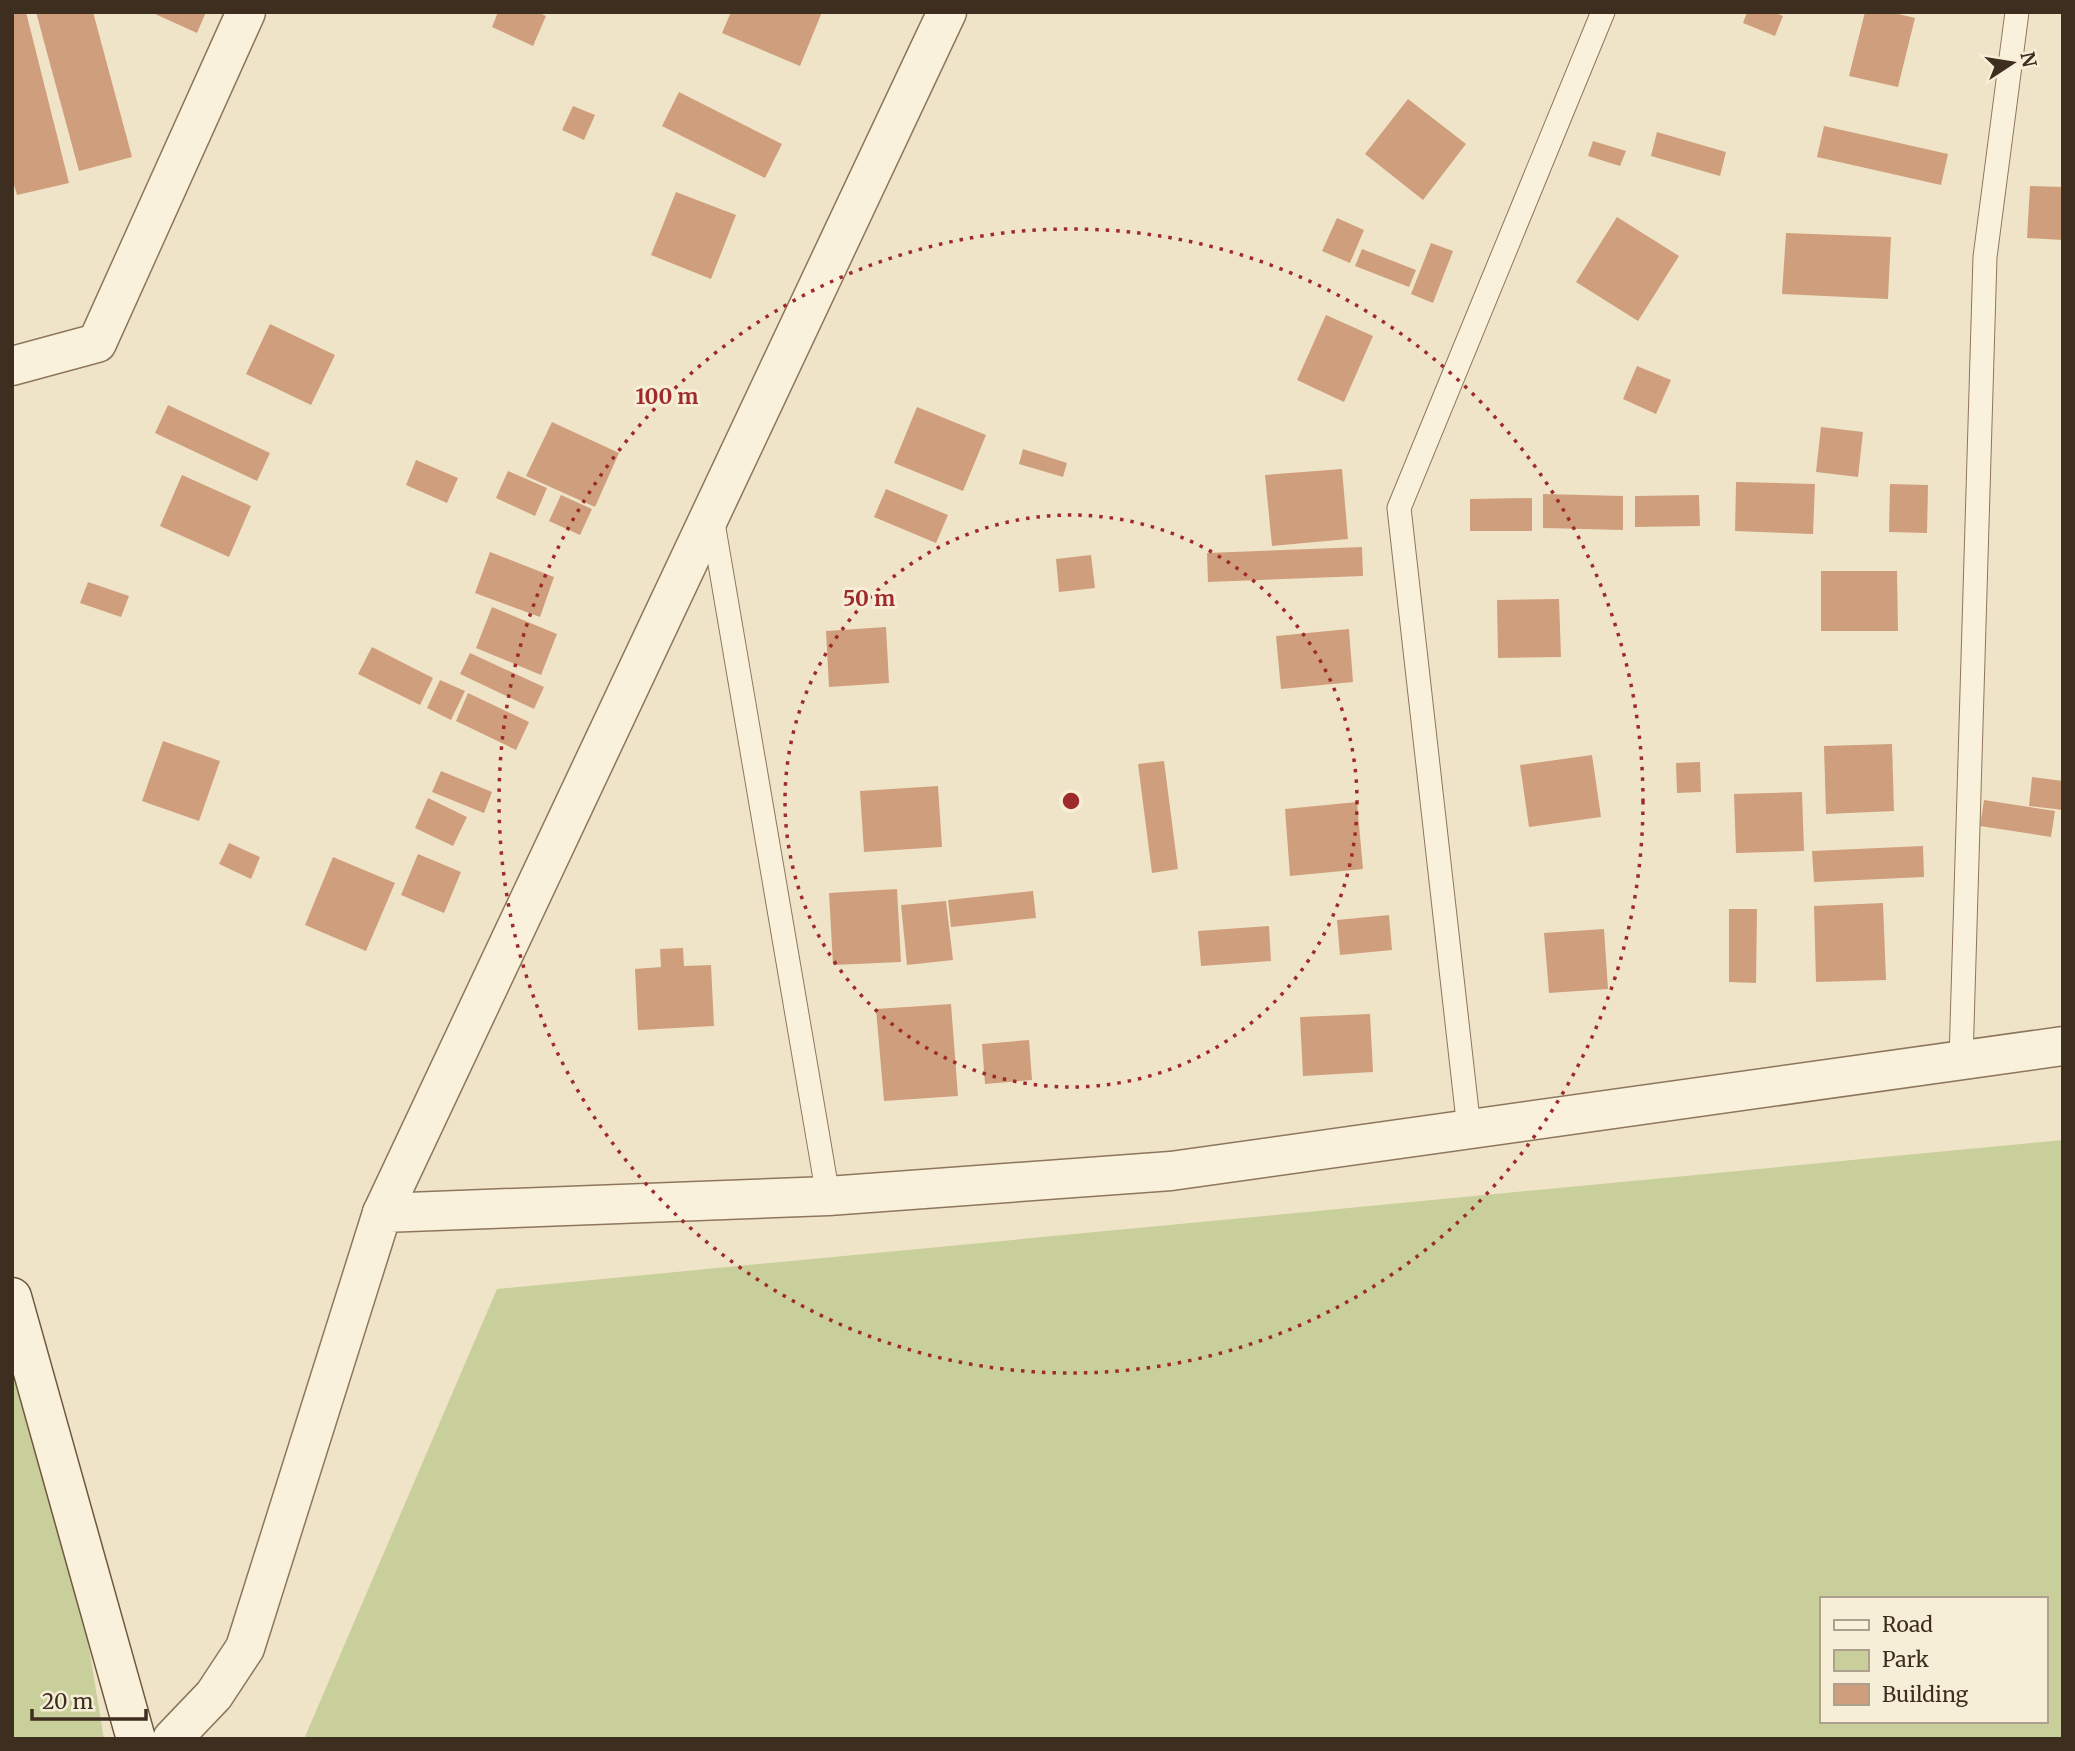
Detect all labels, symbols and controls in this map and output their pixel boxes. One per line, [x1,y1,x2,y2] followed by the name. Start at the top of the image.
[1977,28,2047,98] north arrow
[2015,50,2042,69] text: N
[636,383,698,410] text: 100 m
[843,585,895,612] text: 50 m
[1059,789,1083,813] centre of rings
[1820,1597,2047,1723] legend
[1882,1611,1933,1638] text: Road
[1882,1646,1929,1673] text: Park
[32,1678,145,1722] scale bar
[1882,1681,1969,1708] text: Building
[42,1688,94,1715] text: 20 m

